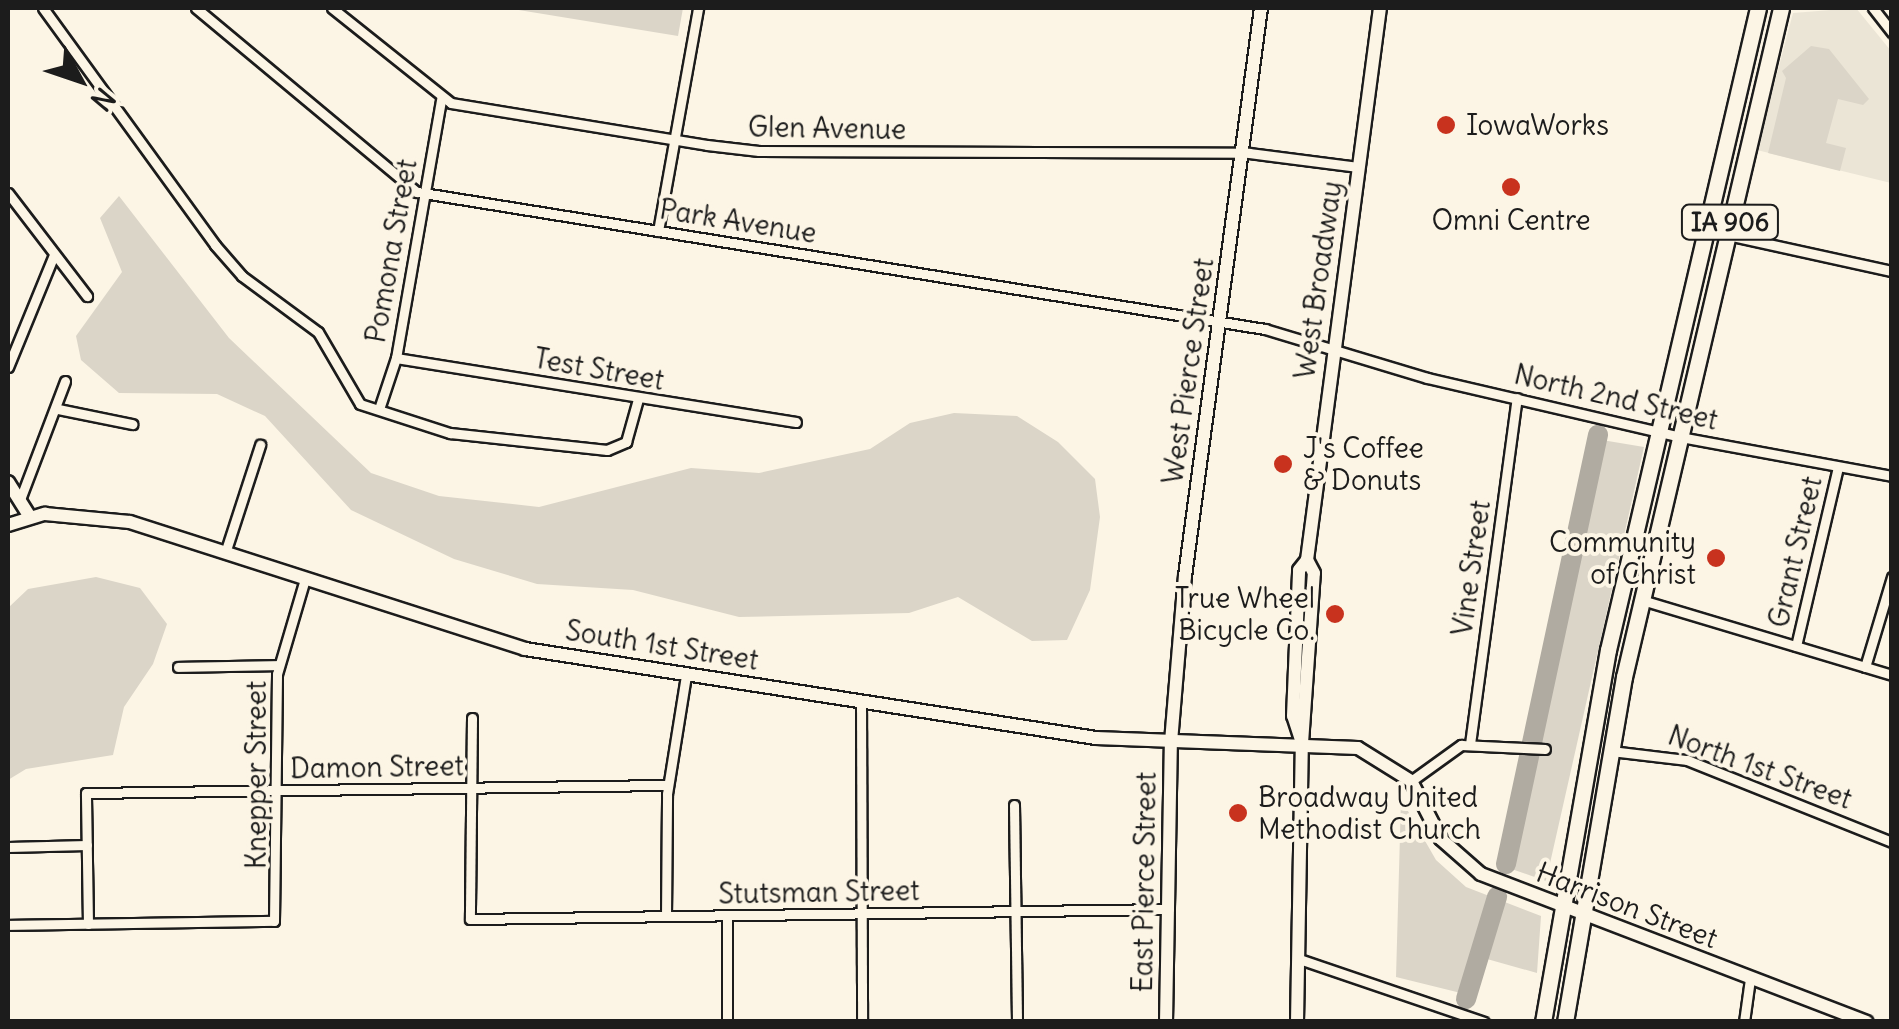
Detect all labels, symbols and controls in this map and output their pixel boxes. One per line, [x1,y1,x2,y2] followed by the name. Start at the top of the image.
[30,30,130,130] north arrow
[83,80,123,118] text: N
[1466,108,1609,142] place label: IowaWorks
[748,110,906,146] street label: Glen Avenue
[1435,114,1457,136] marker: IowaWorks
[358,157,424,345] street label: Pomona Street
[1500,176,1522,198] marker: Omni Centre
[1287,179,1349,381] street label: West Broadway
[657,192,819,250] street label: Park Avenue
[1680,202,1780,242] road number: IA 906
[1431,203,1591,237] place label: Omni Centre
[1156,256,1220,486] street label: West Pierce Street
[531,341,667,397] street label: Test Street
[1511,357,1721,437] street label: North 2nd Street
[1303,431,1424,497] place label: J's Coffee & Donuts
[1272,453,1294,475] marker: J's Coffee & Donuts
[1761,473,1829,631] street label: Grant Street
[1445,498,1497,638] street label: Vine Street
[1549,525,1696,591] place label: Community of Christ
[1705,547,1727,569] marker: Community of Christ
[1175,581,1315,647] place label: True Wheel Bicycle Co.
[1324,603,1346,625] marker: True Wheel Bicycle Co.
[563,613,761,677] street label: South 1st Street
[239,681,273,869] street label: Knepper Street
[1663,718,1857,816] street label: North 1st Street
[290,749,464,785] street label: Damon Street
[1125,771,1163,993] street label: East Pierce Street
[1258,780,1481,846] place label: Broadway United Methodist Church
[1227,802,1249,824] marker: Broadway United Methodist Church
[1532,855,1722,955] street label: Harrison Street
[718,873,920,911] street label: Stutsman Street

